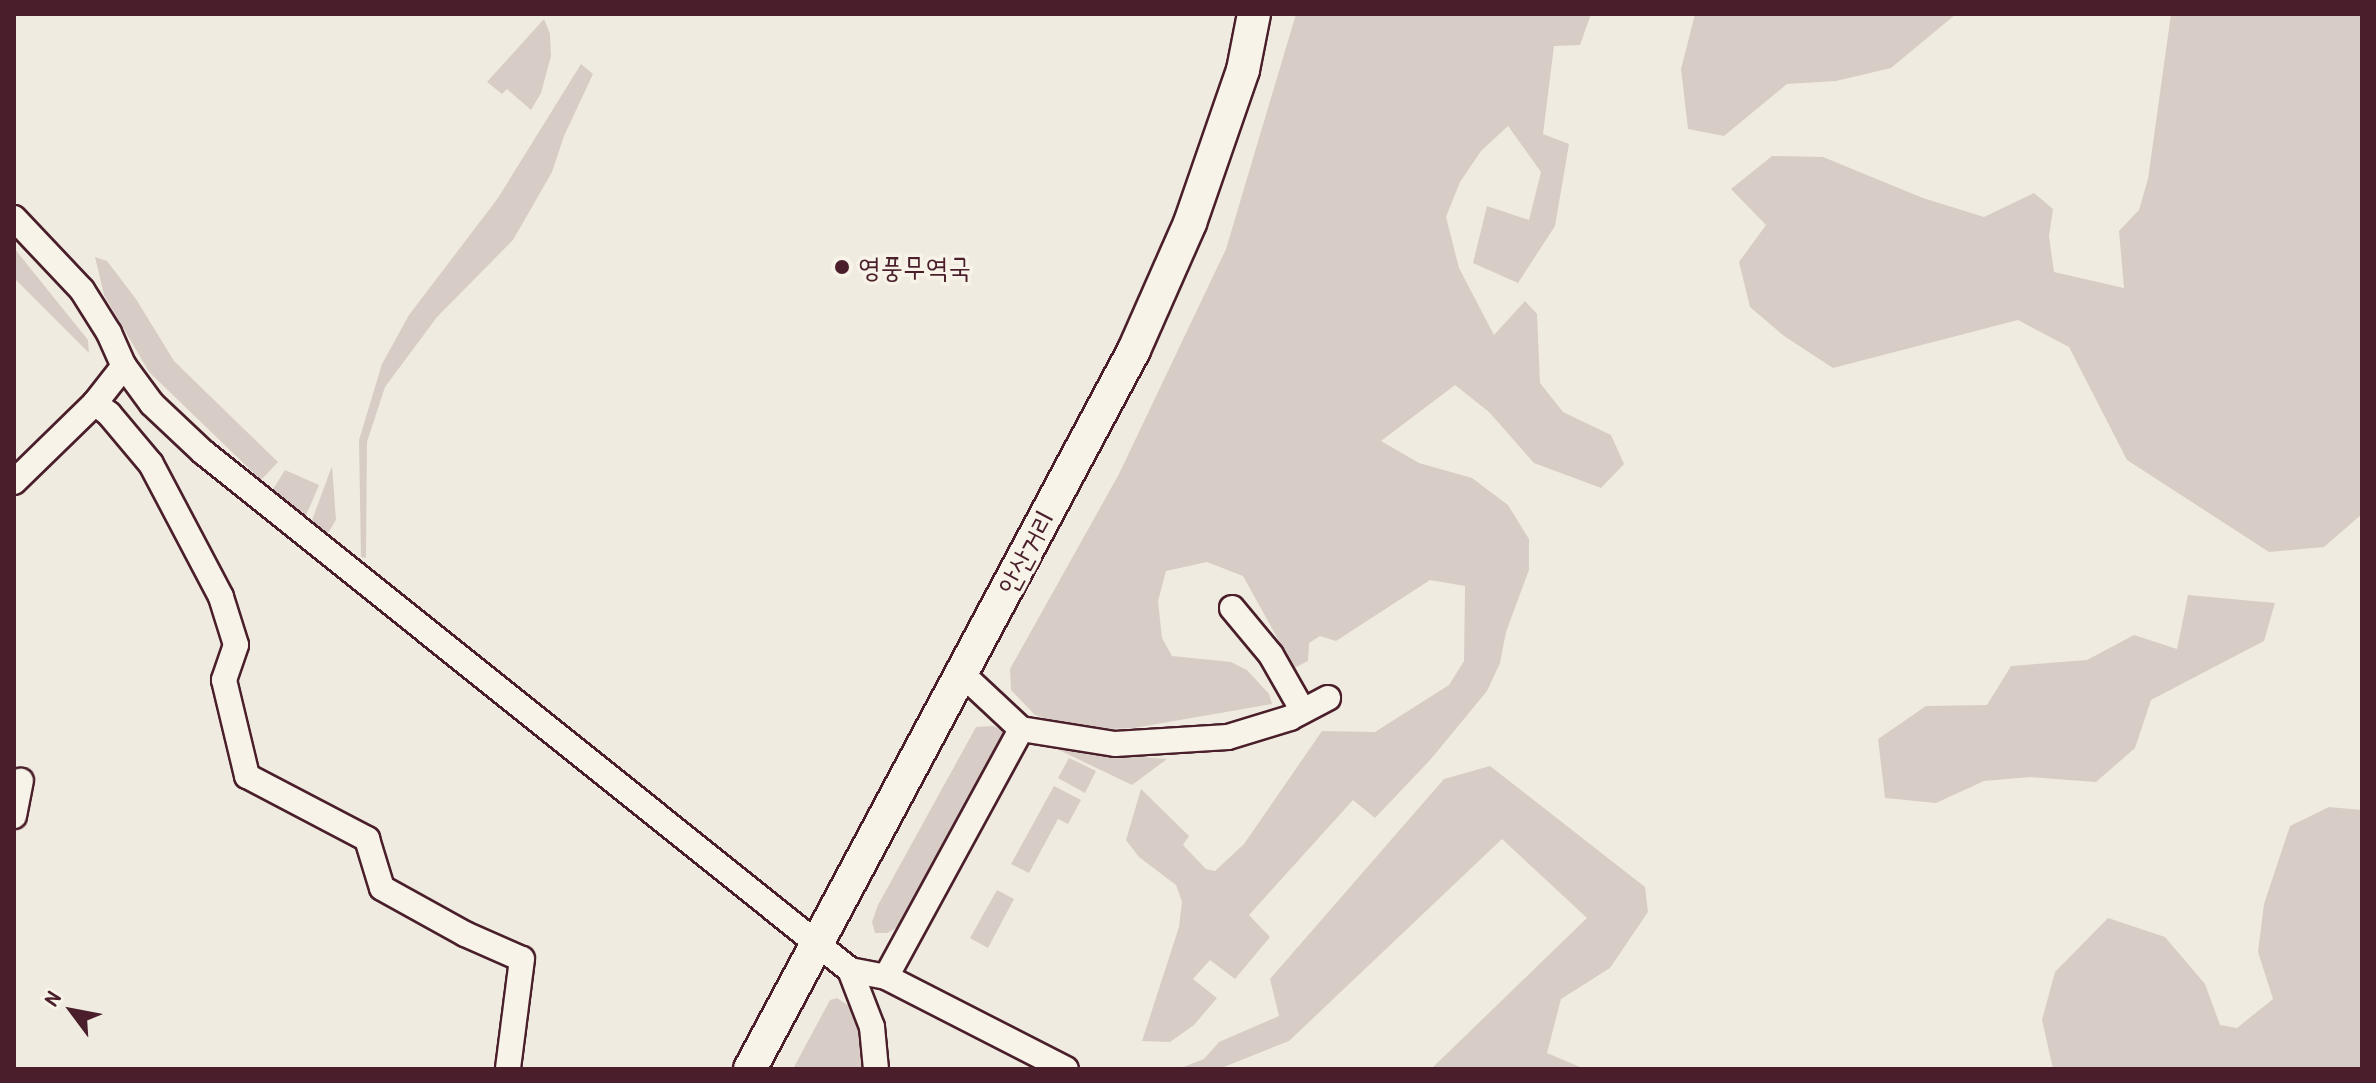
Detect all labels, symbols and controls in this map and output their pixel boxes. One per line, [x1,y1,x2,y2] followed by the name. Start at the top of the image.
[858,250,971,284] place label: 영풍무역국
[833,258,851,276] marker: 영풍무역국
[990,504,1062,600] street label: 안산거리
[32,971,112,1051] north arrow
[36,985,67,1011] text: N

